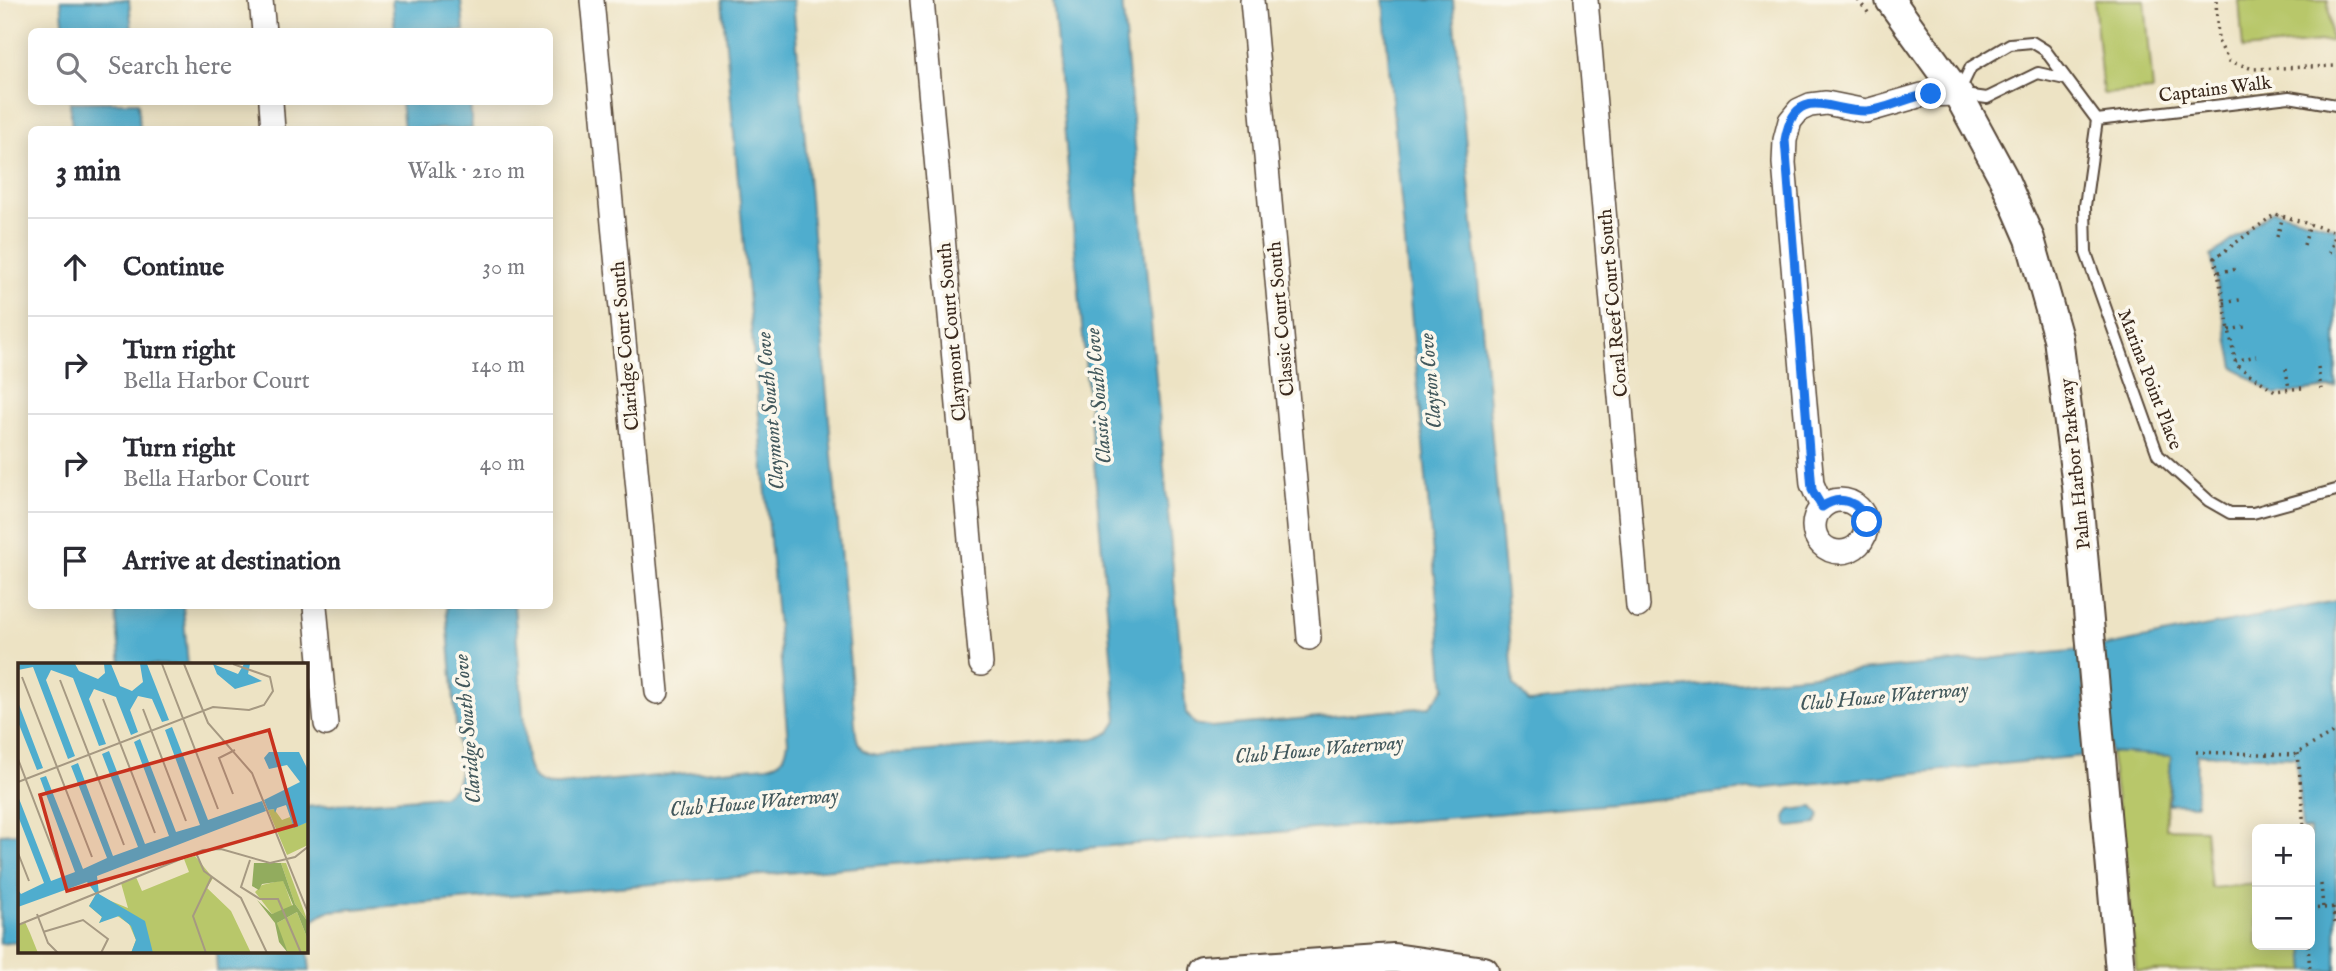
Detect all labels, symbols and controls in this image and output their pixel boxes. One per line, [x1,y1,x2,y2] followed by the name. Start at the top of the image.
[28,28,553,105] search box
[52,48,90,86] icon: search
[108,50,232,83] text: Search here
[2158,71,2274,109] street label: Captains Walk
[1915,78,1946,109] route end
[56,153,121,191] text: 3 min
[408,157,525,186] text: Walk · 210 m
[1594,208,1634,398] street label: Coral Reef Court South
[1263,240,1301,397] street label: Classic Court South
[933,241,973,422] street label: Claymont Court South
[56,248,94,286] icon: ahead
[123,251,224,284] text: Continue
[482,253,525,282] text: 30 m
[607,260,645,432] street label: Claridge Court South
[2111,306,2187,454] street label: Marina Point Place
[1080,327,1119,465] water label: Classic South Cove
[751,331,792,491] water label: Claymont South Cove
[1414,332,1449,430] water label: Clayton Cove
[123,334,236,367] text: Turn right
[56,346,94,384] icon: right
[471,351,525,380] text: 140 m
[123,367,310,396] text: Bella Harbor Court
[2055,376,2097,551] street label: Palm Harbor Parkway
[123,432,236,465] text: Turn right
[56,444,94,482] icon: right
[480,449,525,478] text: 40 m
[123,465,310,494] text: Bella Harbor Court
[1851,506,1882,537] route start
[56,542,94,580] icon: arrive
[123,545,341,578] text: Arrive at destination
[448,653,488,805] water label: Claridge South Cove
[18,663,308,954] inset map
[1799,677,1970,718] water label: Club House Waterway
[1234,730,1405,771] water label: Club House Waterway
[669,783,840,824] water label: Club House Waterway
[2252,824,2315,950] map controls
[2252,824,2315,887] button: +
[2252,887,2315,950] button: −

